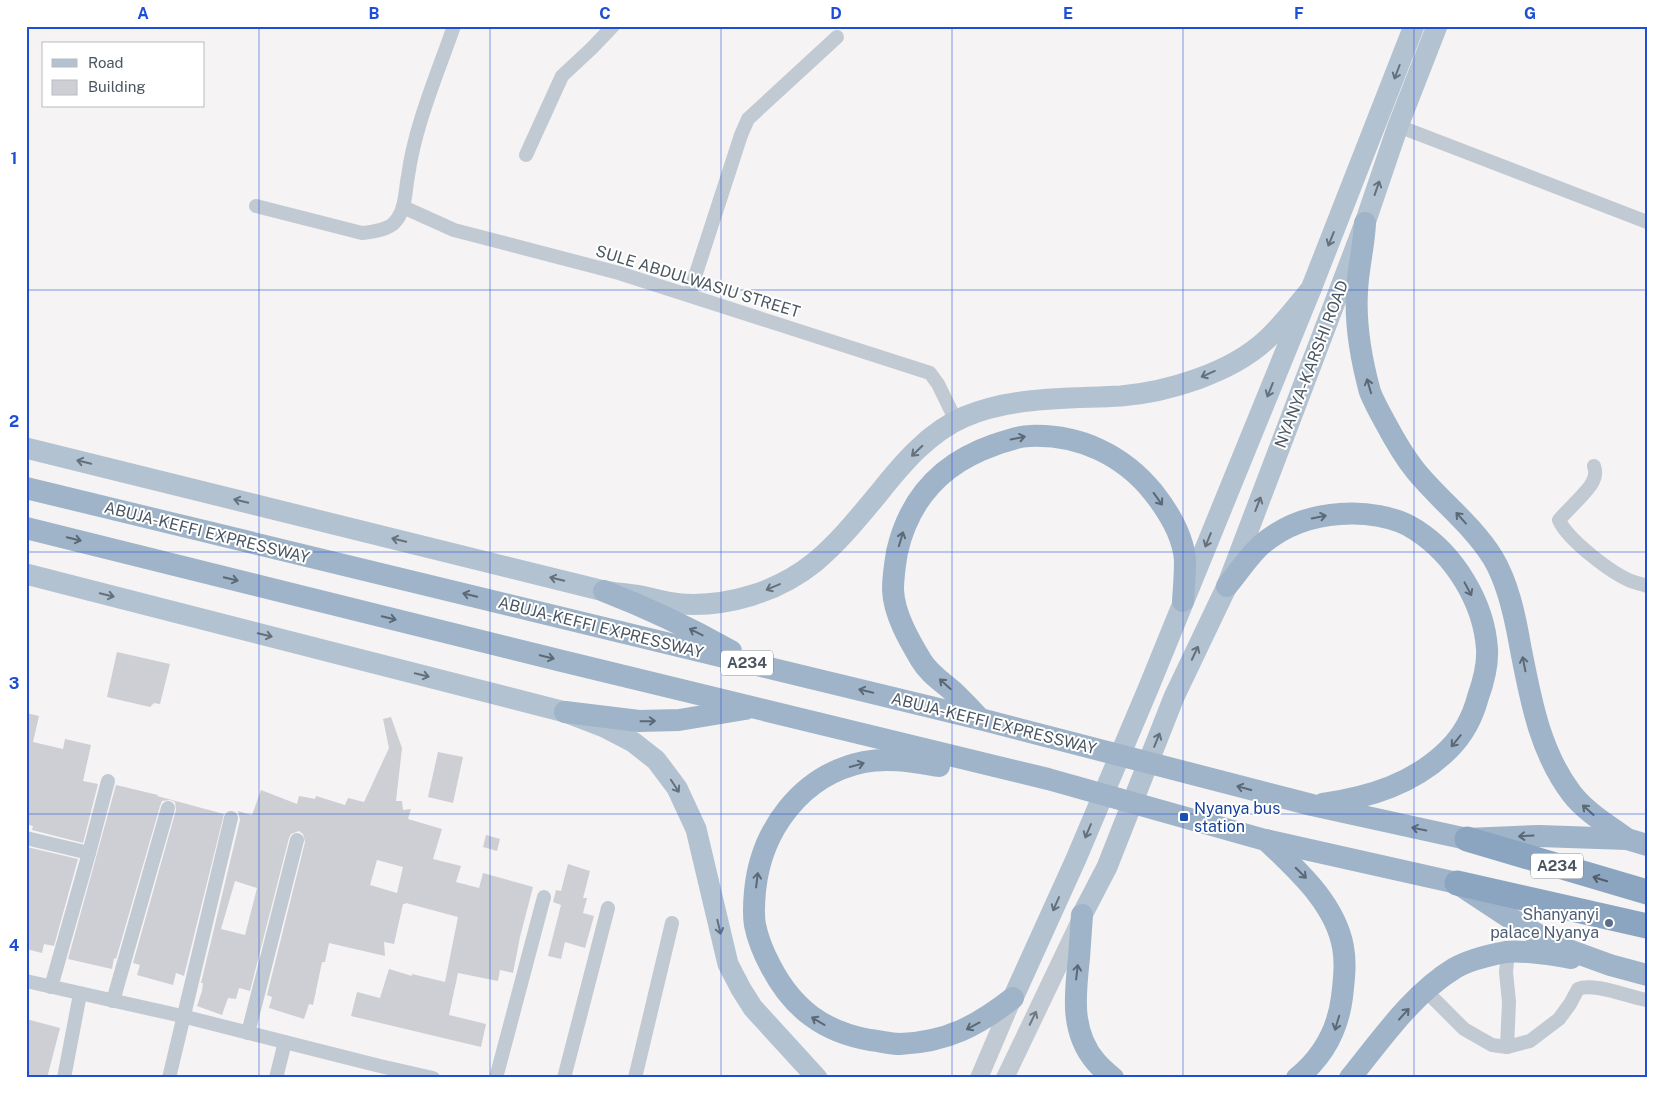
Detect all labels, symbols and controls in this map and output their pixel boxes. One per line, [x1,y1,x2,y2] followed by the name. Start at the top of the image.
[137,4,149,23] text: A
[369,4,380,23] text: B
[599,4,611,23] text: C
[830,4,842,23] text: D
[1063,4,1073,23] text: E
[1294,4,1304,23] text: F
[1524,4,1536,23] text: G
[42,42,205,108] legend
[88,54,124,71] text: Road
[1392,64,1401,79] one-way arrow
[88,78,146,95] text: Building
[11,149,17,168] text: 1
[1373,181,1382,196] one-way arrow
[1326,231,1335,246] one-way arrow
[593,241,803,322] street label: SULE ABDULWASIU STREET
[1271,278,1352,451] street label: NYANYA-KARSHI ROAD
[1201,370,1216,380] one-way arrow
[1364,379,1373,395] one-way arrow
[1265,382,1274,397] one-way arrow
[9,412,19,431] text: 2
[1009,433,1025,442] one-way arrow
[911,445,923,457] one-way arrow
[76,457,92,466] one-way arrow
[1153,492,1164,505] one-way arrow
[234,496,250,505] one-way arrow
[1254,497,1264,512] one-way arrow
[102,498,312,567] street label: ABUJA-KEFFI EXPRESSWAY
[1311,511,1327,521] one-way arrow
[1455,511,1467,524] one-way arrow
[897,531,906,547] one-way arrow
[1203,532,1213,547] one-way arrow
[65,535,81,544] one-way arrow
[392,535,408,544] one-way arrow
[223,574,239,584] one-way arrow
[549,574,565,583] one-way arrow
[1464,581,1473,596] one-way arrow
[765,584,780,593] one-way arrow
[99,590,115,600] one-way arrow
[463,590,479,599] one-way arrow
[496,593,706,662] street label: ABUJA-KEFFI EXPRESSWAY
[380,614,396,623] one-way arrow
[689,627,704,636] one-way arrow
[256,630,272,640] one-way arrow
[1190,646,1200,661] one-way arrow
[721,650,773,676] road number: A234
[538,653,554,662] one-way arrow
[1519,657,1528,673] one-way arrow
[414,670,430,680] one-way arrow
[9,674,19,693] text: 3
[939,679,952,690] one-way arrow
[859,686,875,695] one-way arrow
[889,689,1099,758] street label: ABUJA-KEFFI EXPRESSWAY
[640,716,656,726] one-way arrow
[1153,733,1162,749] one-way arrow
[1450,735,1461,748] one-way arrow
[849,759,865,769] one-way arrow
[670,779,680,793] one-way arrow
[1237,782,1253,792] one-way arrow
[1194,799,1280,836] place label: Nyanya bus station
[1582,804,1595,816] one-way arrow
[1178,811,1190,823] marker: Nyanya bus station
[1083,823,1092,838] one-way arrow
[1412,824,1428,833] one-way arrow
[1518,832,1534,841] one-way arrow
[1531,854,1583,878] road number: A234
[1294,867,1307,879] one-way arrow
[752,872,762,888] one-way arrow
[1592,873,1608,883] one-way arrow
[1051,896,1060,911] one-way arrow
[1490,905,1599,942] place label: Shanyanyi palace Nyanya
[1603,917,1615,929] marker: Shanyanyi palace Nyanya
[715,919,724,935] one-way arrow
[9,936,20,955] text: 4
[1072,964,1082,980] one-way arrow
[1398,1007,1410,1020] one-way arrow
[1029,1011,1038,1026] one-way arrow
[1331,1014,1341,1030] one-way arrow
[811,1015,825,1025] one-way arrow
[966,1022,981,1031] one-way arrow

